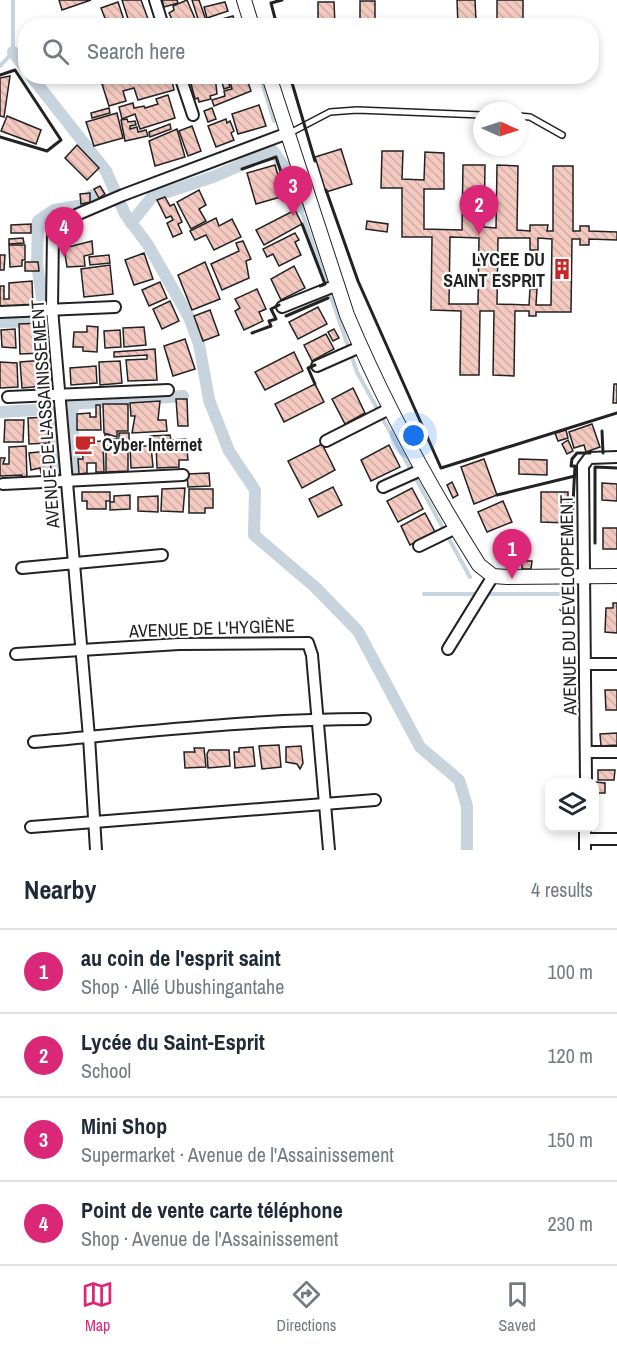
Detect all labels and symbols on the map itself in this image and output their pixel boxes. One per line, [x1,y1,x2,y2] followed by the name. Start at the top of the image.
[473,102,527,156] north arrow
[274,166,312,216] pin: 3
[460,186,498,235] pin: 2
[44,208,84,257] pin: 4
[443,247,545,293] place label: LYCEE DU SAINT ESPRIT
[550,257,574,281] building icon: LYCEE DU SAINT ESPRIT
[25,299,66,530] street label: AVENUE DE L'ASSAINISSEMENT
[399,421,428,450] your location
[73,432,97,456] cafe icon: Cyber Internet
[102,432,202,457] place label: Cyber Internet
[554,495,582,716] street label: AVENUE DU DÉVELOPPEMENT
[492,530,532,579] pin: 1
[128,613,295,643] street label: AVENUE DE L'HYGIÈNE

